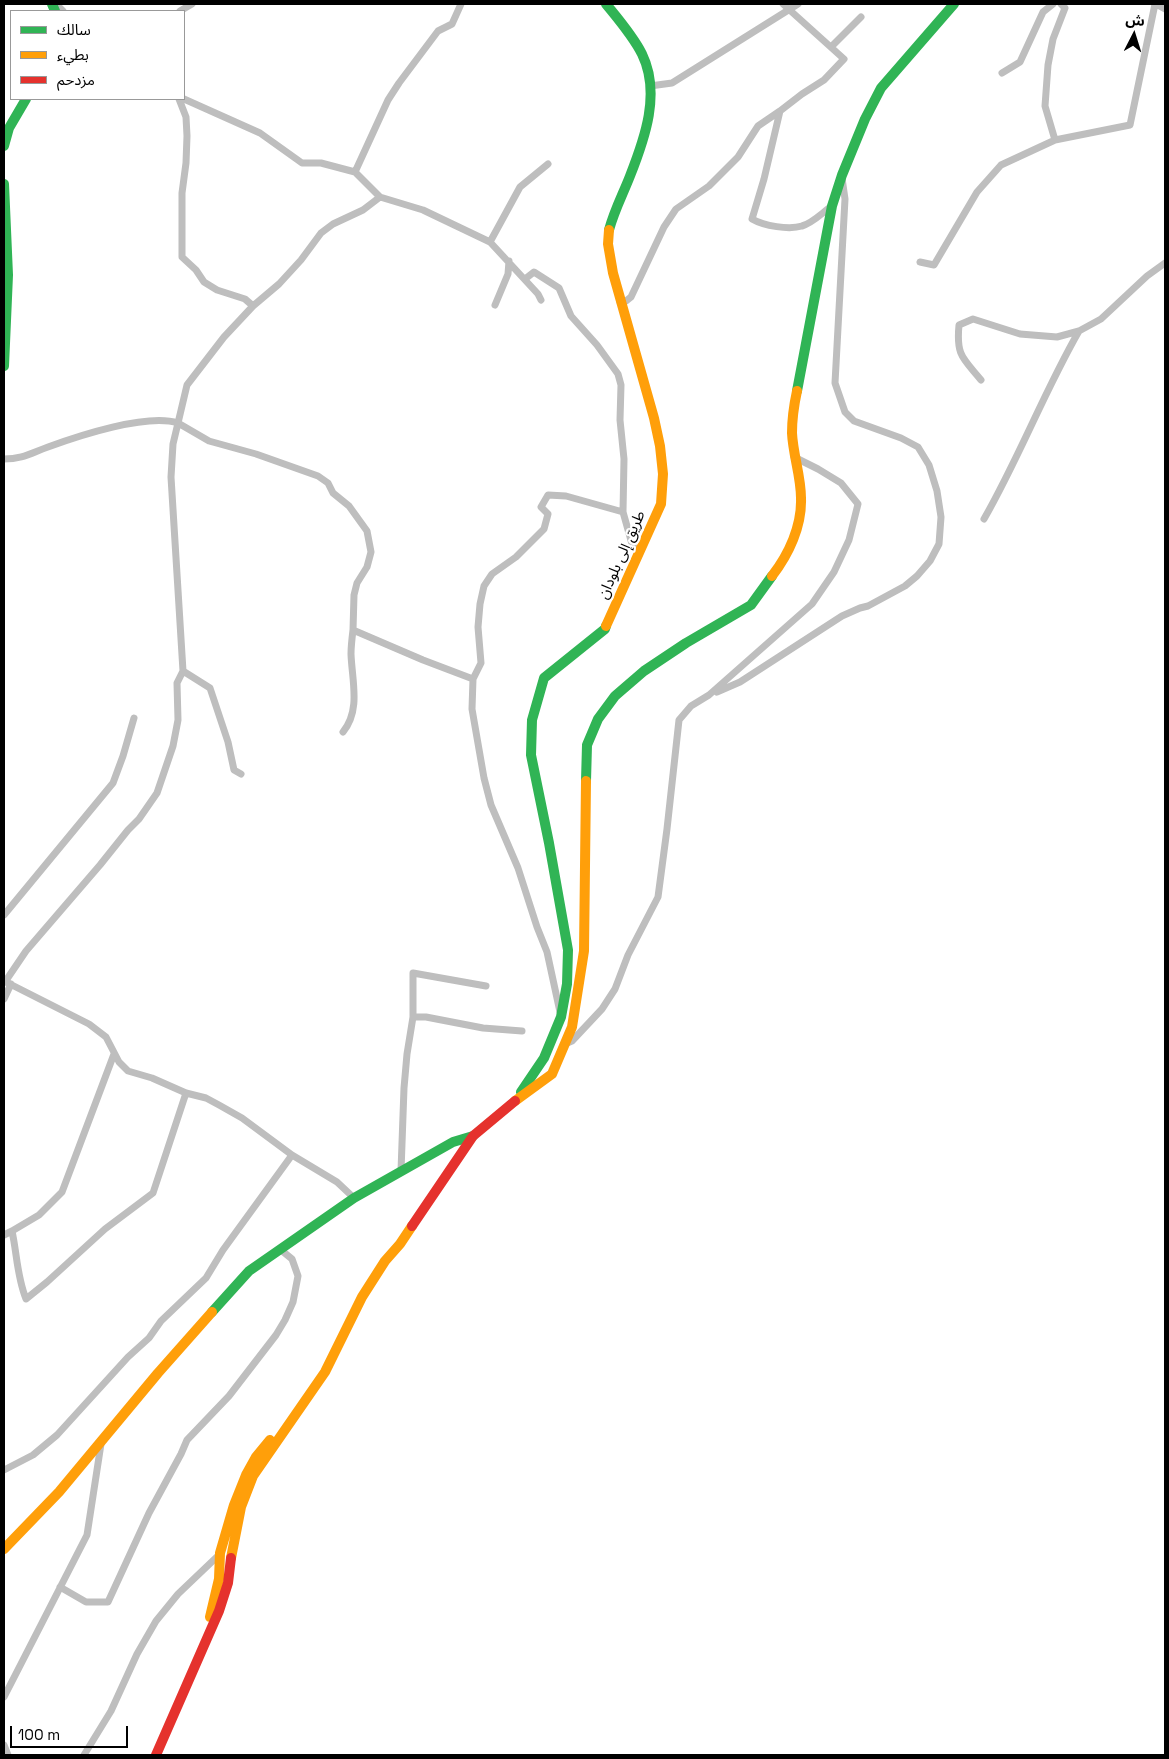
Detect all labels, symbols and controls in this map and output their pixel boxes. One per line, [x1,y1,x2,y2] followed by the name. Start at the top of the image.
[10,10,185,100] legend
[1109,10,1159,60] north arrow
[1125,10,1146,30] text: ش
[57,20,91,39] text: سالك
[57,45,89,64] text: بطيء
[57,70,95,89] text: مزدحم
[594,508,650,602] street label: طريق إلى بلودان
[12,1716,130,1748] scale bar
[18,1725,60,1744] text: 100 m

